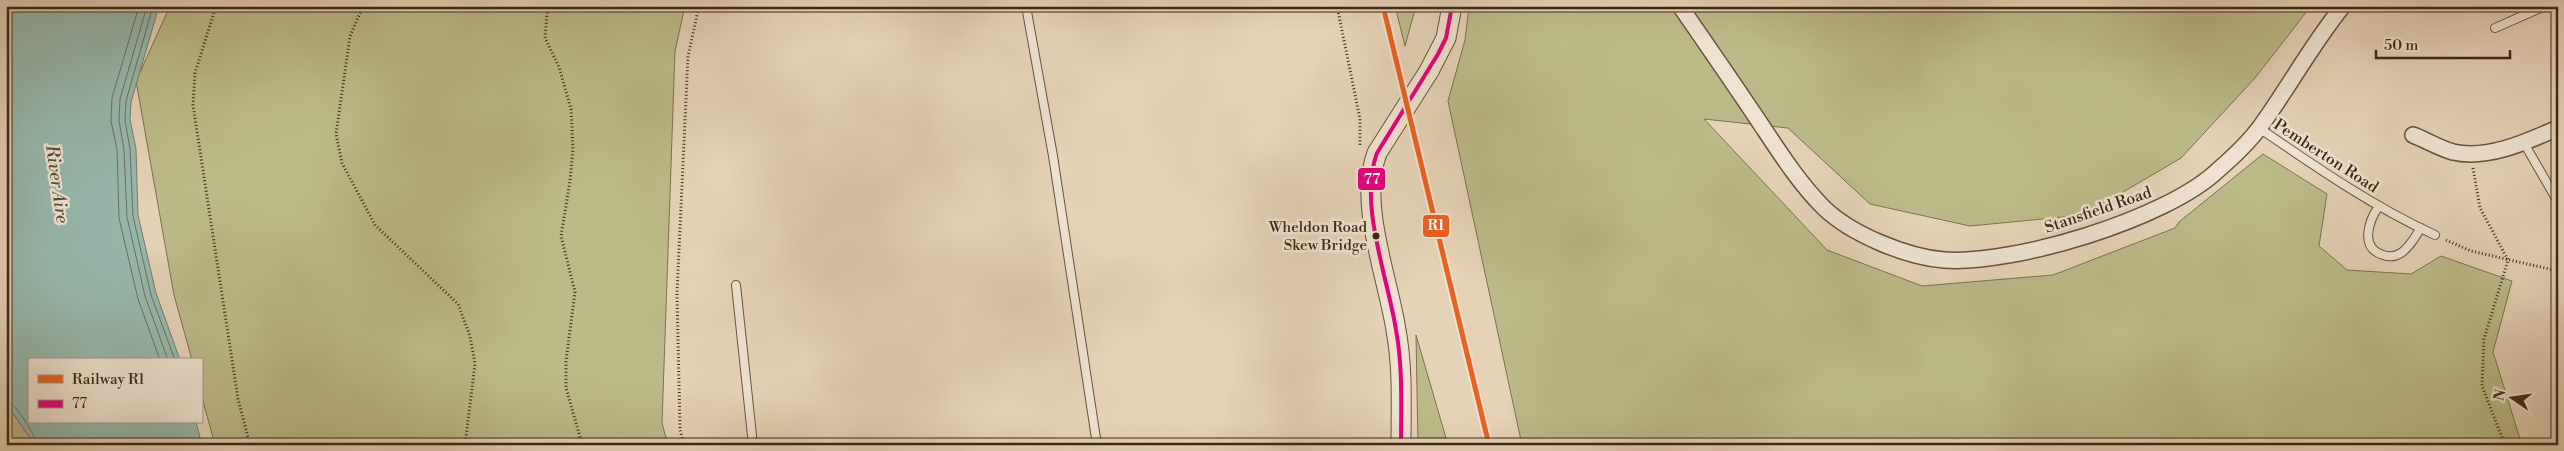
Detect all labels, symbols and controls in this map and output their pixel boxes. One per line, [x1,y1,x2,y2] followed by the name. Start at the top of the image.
[2376,28,2510,60] scale bar
[2384,36,2418,55] text: 50 m
[2270,115,2382,197] street label: Pemberton Road
[40,142,74,225] water label: River Aire
[1357,167,1386,191] line badge: 77
[1364,171,1381,189] text: 77
[2042,182,2154,238] street label: Stansfield Road
[1422,214,1450,238] line badge: R1
[1427,217,1445,235] text: R1
[1268,218,1367,255] place label: Wheldon Road Skew Bridge
[1371,231,1381,241] marker: Wheldon Road Skew Bridge
[28,358,202,424] legend
[72,370,145,389] text: Railway R1
[2486,374,2536,424] north arrow
[2490,388,2510,403] text: N
[72,394,88,413] text: 77

